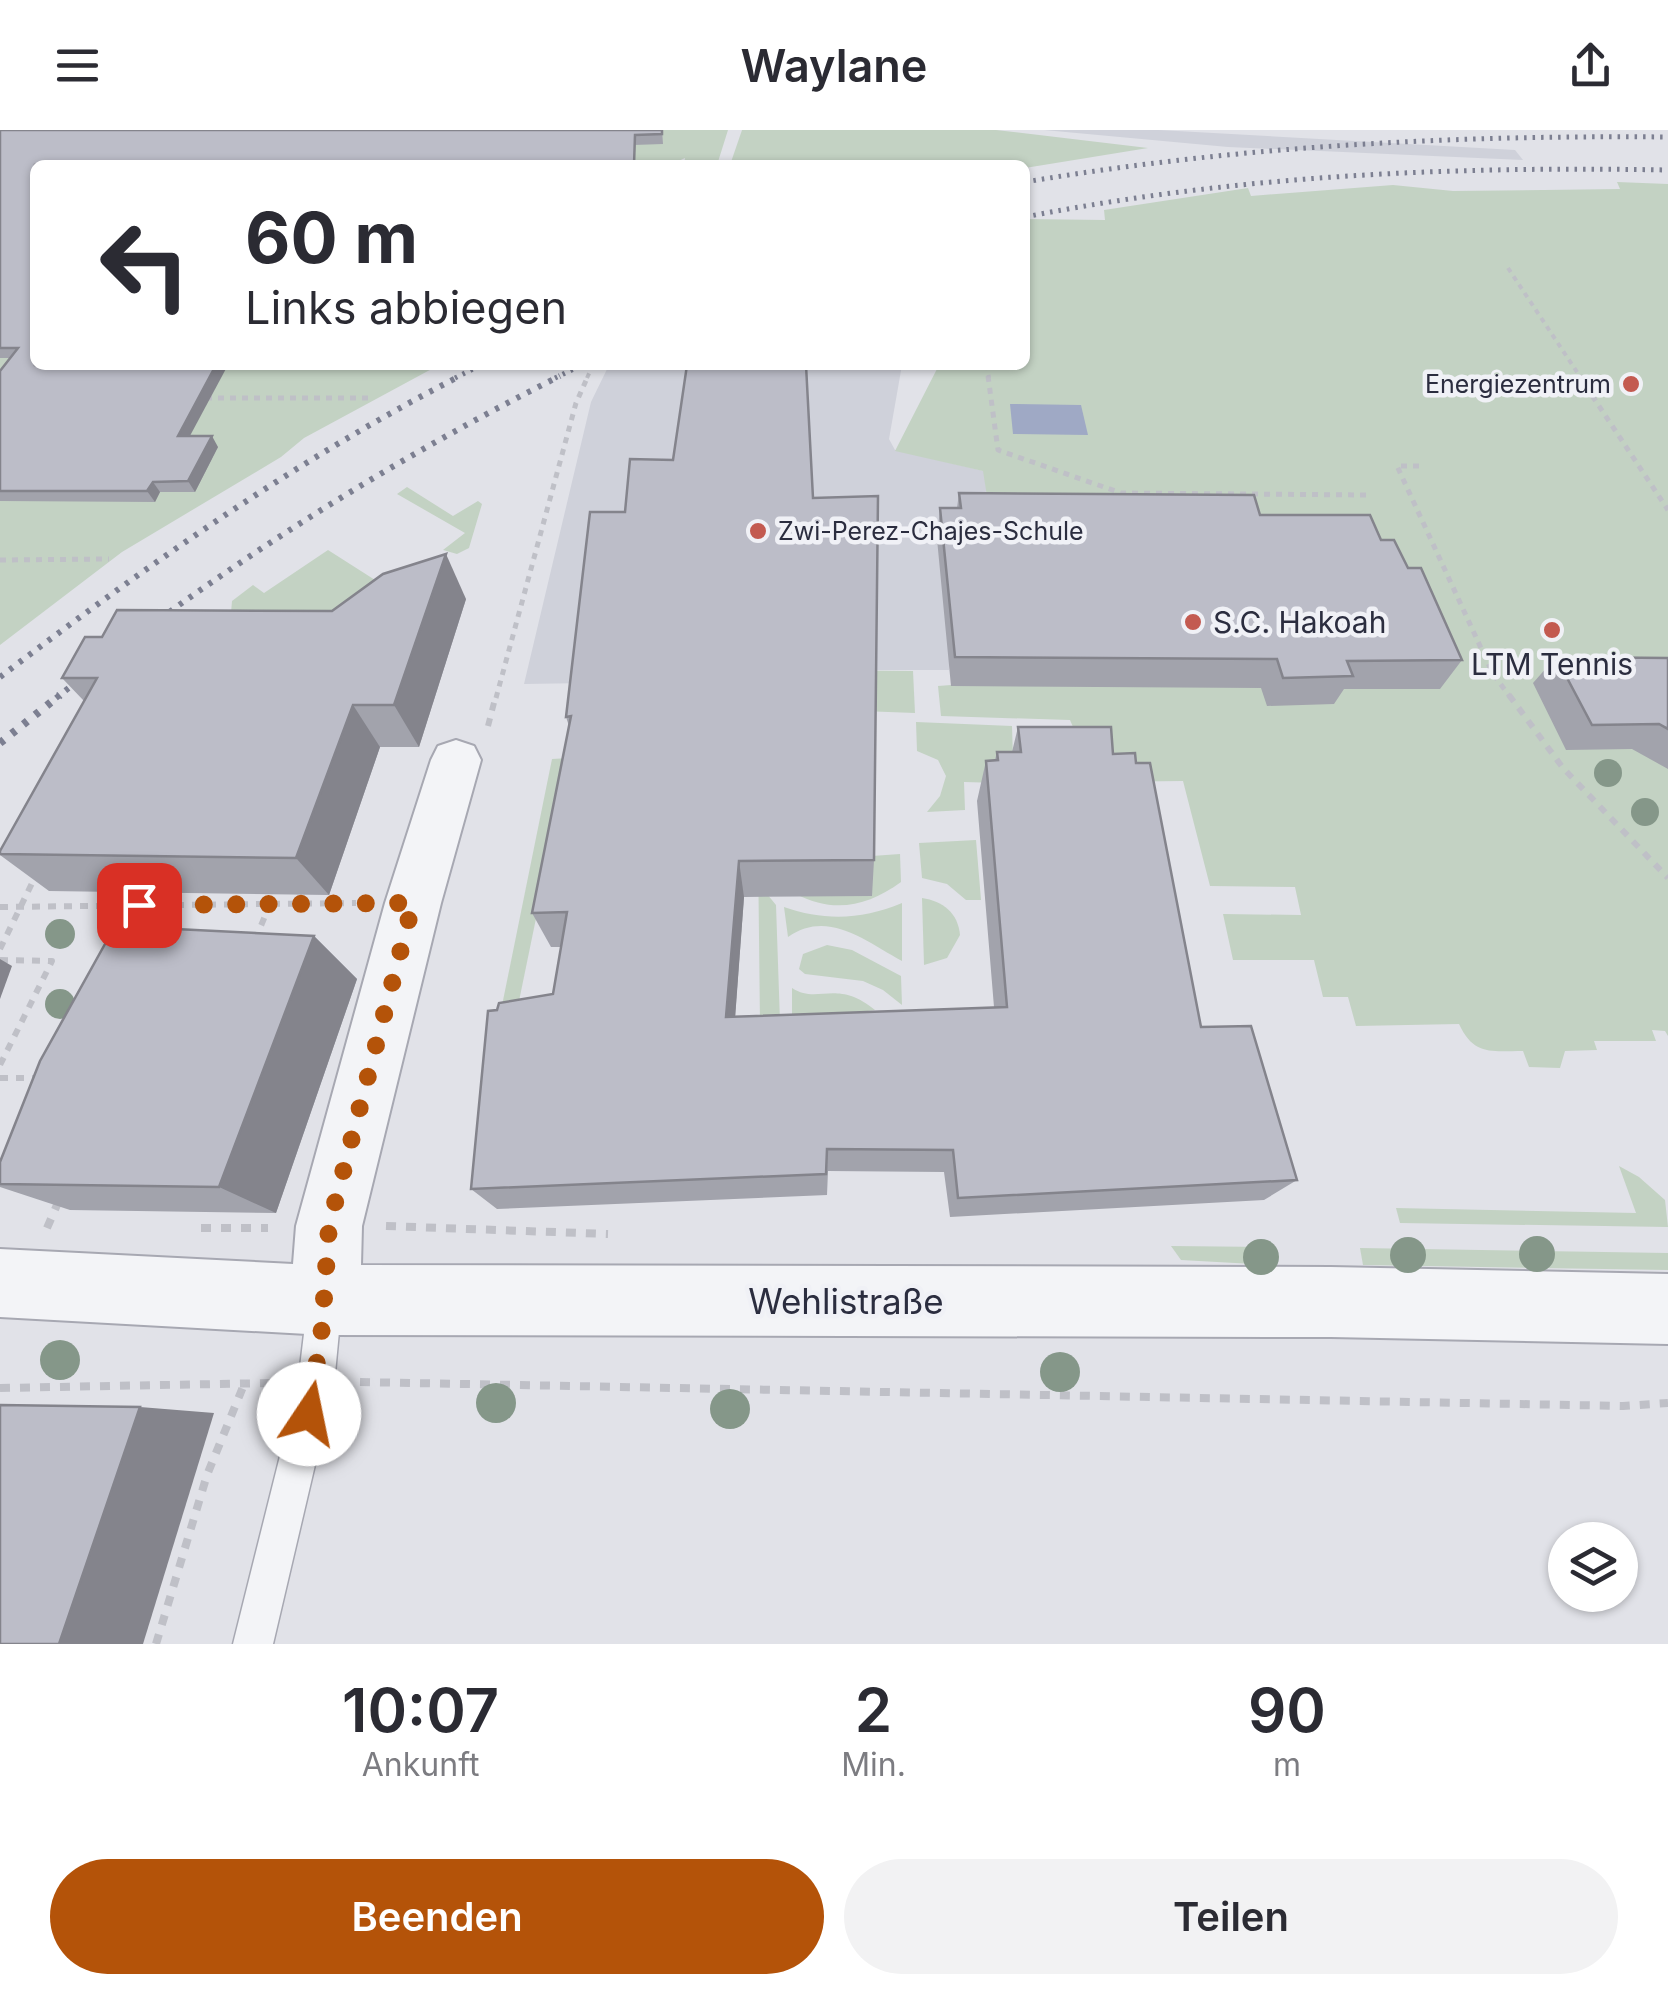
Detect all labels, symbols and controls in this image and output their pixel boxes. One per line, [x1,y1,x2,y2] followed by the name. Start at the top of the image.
[50,38,105,93] icon: menu
[741,38,927,93] text: Waylane
[1563,38,1618,93] icon: share
[245,195,418,280] text: 60 m
[80,200,210,330] icon: left
[245,280,567,335] text: Links abbiegen
[1425,369,1611,399] place label: Energiezentrum
[1620,373,1642,395] marker: Energiezentrum
[778,516,1084,546] place label: Zwi-Perez-Chajes-Schule
[747,520,769,542] marker: Zwi-Perez-Chajes-Schule
[1213,604,1386,640] place label: S.C. Hakoah
[1182,611,1204,633] marker: S.C. Hakoah
[1541,619,1563,641] marker: LTM Tennis
[1471,646,1633,682] place label: LTM Tennis
[97,863,182,948] pin
[112,878,167,933] icon: arrive
[748,1280,944,1322] street label: Wehlistraße
[257,1362,361,1466] position arrow
[1548,1522,1638,1612] map controls
[1548,1522,1638,1612] button: layers
[342,1674,499,1746] text: 10:07
[855,1674,892,1746] text: 2
[1248,1674,1326,1746] text: 90
[362,1745,479,1784] text: Ankunft
[841,1745,906,1784] text: Min.
[1273,1745,1301,1784] text: m
[50,1859,824,1974] button: Beenden
[844,1859,1618,1974] button: Teilen

